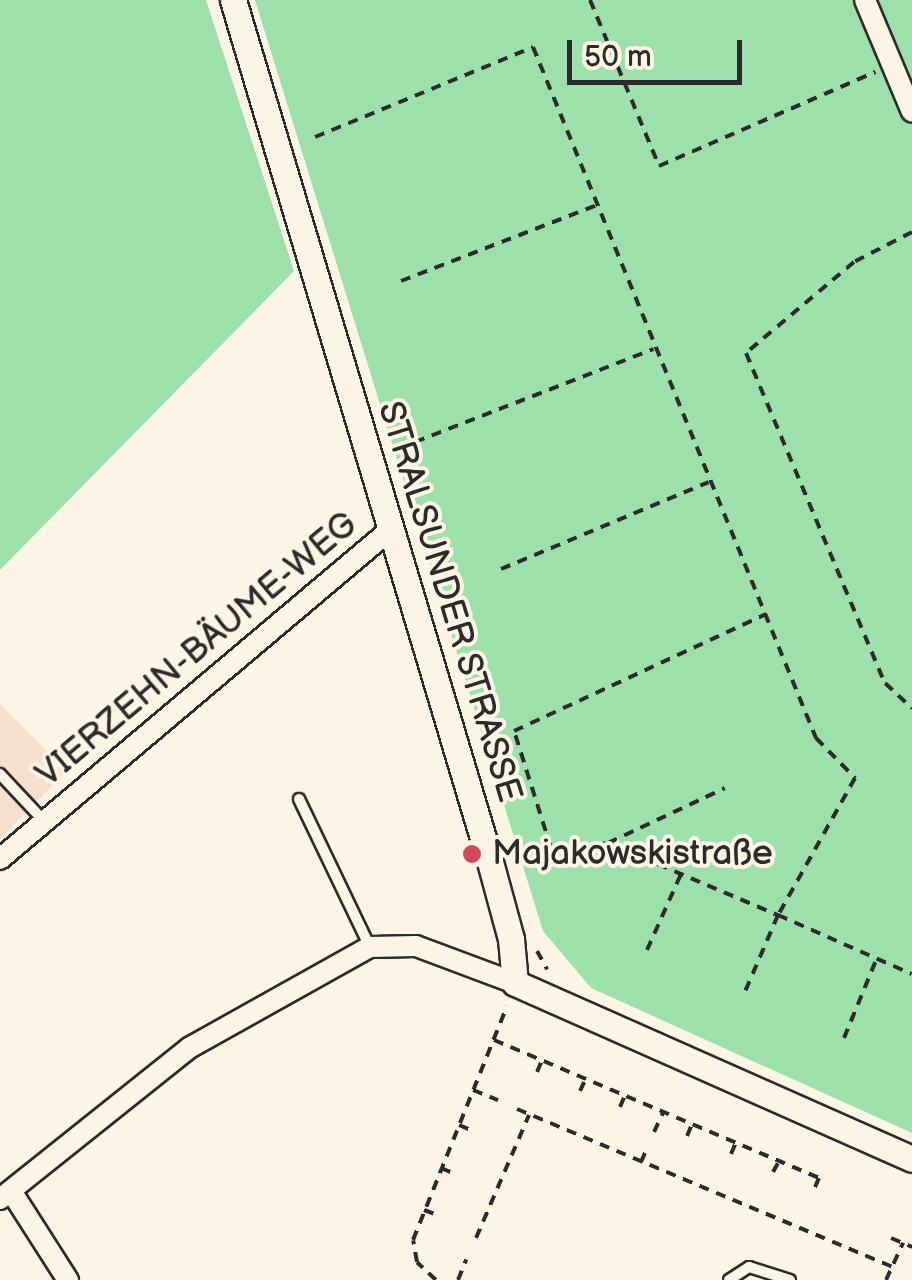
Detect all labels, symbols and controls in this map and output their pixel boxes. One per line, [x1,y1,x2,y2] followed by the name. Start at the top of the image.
[572,20,747,82] scale bar
[584,39,652,75] text: 50 m
[368,396,530,808] street label: STRALSUNDER STRASSE
[28,504,366,796] street label: VIERZEHN-BÄUME-WEG
[492,833,773,875] place label: Majakowskistraße
[461,843,483,865] marker: Majakowskistraße

